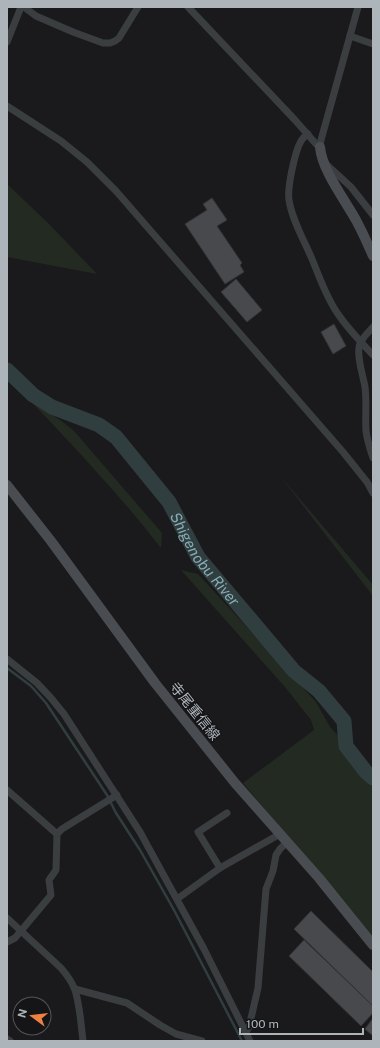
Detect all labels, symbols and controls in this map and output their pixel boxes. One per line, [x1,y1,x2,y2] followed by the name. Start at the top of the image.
[167,509,244,609] water label: Shigenobu River
[167,679,223,743] street label: 寺尾重信線
[12,996,52,1036] north arrow
[15,1008,29,1019] text: N
[240,1010,363,1036] scale bar
[246,1017,279,1031] text: 100 m

